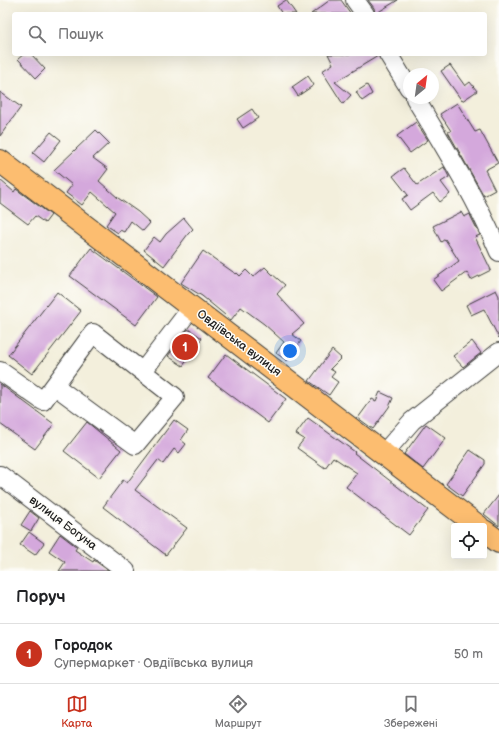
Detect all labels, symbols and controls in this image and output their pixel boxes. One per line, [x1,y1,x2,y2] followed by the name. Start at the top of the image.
[12,12,487,56] search box
[26,23,48,45] icon: search
[58,25,104,44] text: Пошук
[403,68,439,104] north arrow
[194,306,284,380] street label: Овдіївська вулиця
[172,332,198,362] pin: 1
[280,341,300,361] your location
[26,493,100,553] street label: вулиця Богуна
[451,523,487,559] map controls
[451,523,487,559] button: locate
[16,587,66,607] text: Поруч
[54,636,112,655] text: Городок
[26,646,32,662] text: 1
[454,646,483,662] text: 50 m
[54,655,253,671] text: Супермаркет · Овдіївська вулиця
[61,693,92,730] tab: Карта
[215,693,262,730] tab: Маршрут
[384,693,438,730] tab: Збережені

